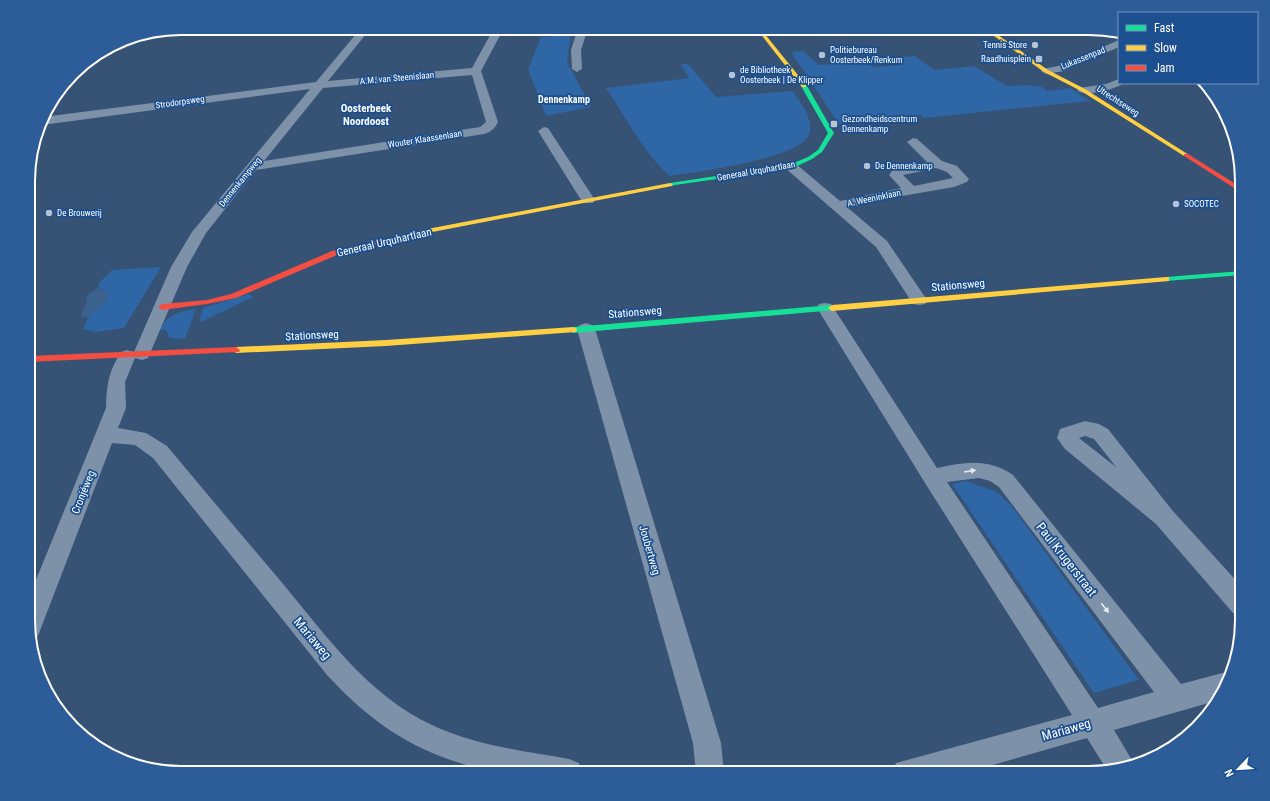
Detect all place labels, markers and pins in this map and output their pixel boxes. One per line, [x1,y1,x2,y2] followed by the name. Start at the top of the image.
[983,40,1027,50] place label: Tennis Store
[1030,40,1040,50] marker: Tennis Store
[830,45,903,65] place label: Politiebureau Oosterbeek/Renkum
[817,50,827,60] marker: Politiebureau Oosterbeek/Renkum
[981,54,1031,64] place label: Raadhuisplein
[1034,54,1044,64] marker: Raadhuisplein
[740,65,823,85] place label: de Bibliotheek Oosterbeek | De Klipper
[727,70,737,80] marker: de Bibliotheek Oosterbeek | De Klipper
[842,114,917,134] place label: Gezondheidscentrum Dennenkamp
[829,119,839,129] marker: Gezondheidscentrum Dennenkamp
[862,161,872,171] marker: De Dennenkamp
[875,161,933,171] place label: De Dennenkamp
[1171,199,1181,209] marker: SOCOTEC
[1184,199,1219,209] place label: SOCOTEC
[44,208,54,218] marker: De Brouwerij
[57,208,102,218] place label: De Brouwerij

